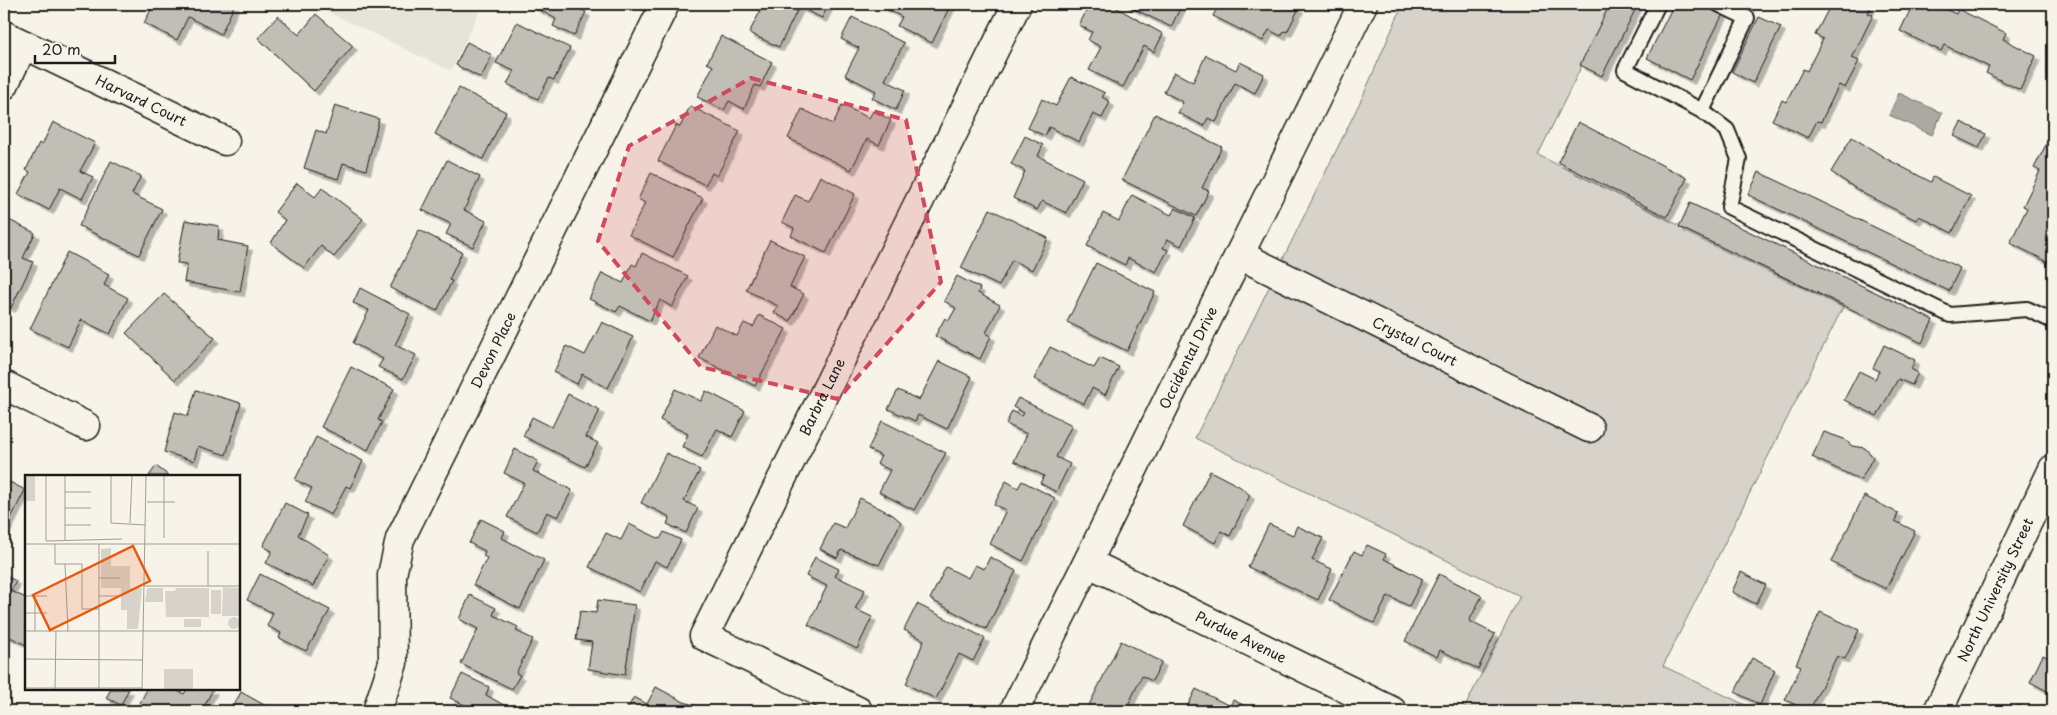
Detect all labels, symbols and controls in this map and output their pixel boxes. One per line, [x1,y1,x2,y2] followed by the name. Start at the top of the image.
[35,32,115,64] scale bar
[42,37,81,60] text: 20 m
[92,69,191,131] street label: Harvard Court
[1154,302,1222,412] street label: Occidental Drive
[465,308,521,392] street label: Devon Place
[1369,311,1461,371] street label: Crystal Court
[794,354,850,439] street label: Barbra Lane
[25,475,240,690] inset map
[1952,514,2038,665] street label: North University Street
[1192,606,1290,668] street label: Purdue Avenue

